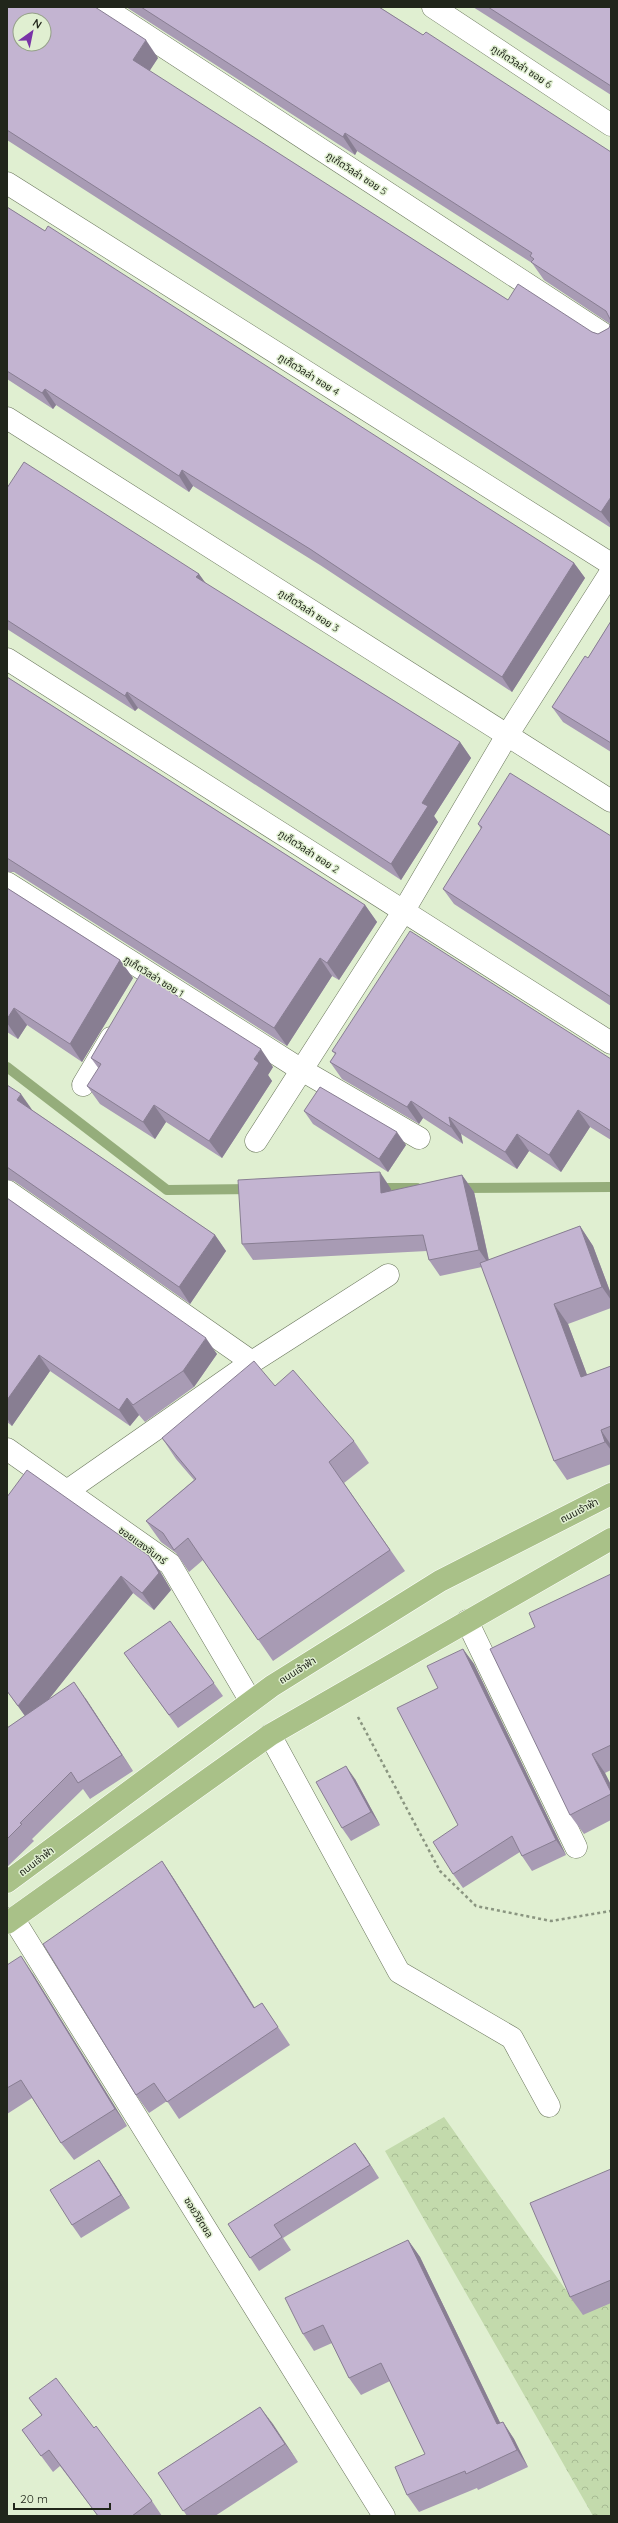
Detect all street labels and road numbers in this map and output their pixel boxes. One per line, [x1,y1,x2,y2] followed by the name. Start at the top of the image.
[489,42,555,91] street label: ภูเก็ตวิลล่า ซอย 6
[324,149,390,198] street label: ภูเก็ตวิลล่า ซอย 5
[276,350,342,398] street label: ภูเก็ตวิลล่า ซอย 4
[276,586,341,635] street label: ภูเก็ตวิลล่า ซอย 3
[276,827,342,876] street label: ภูเก็ตวิลล่า ซอย 2
[121,953,186,1000] street label: ภูเก็ตวิลล่า ซอย 1
[558,1495,601,1526] street label: ถนนเจ้าฟ้า
[116,1524,170,1568] street label: ซอยแสงจันทร์
[276,1654,318,1687] street label: ถนนเจ้าฟ้า
[16,1844,57,1879] street label: ถนนเจ้าฟ้า
[181,2195,216,2240] street label: ซอยวิชิตชล

